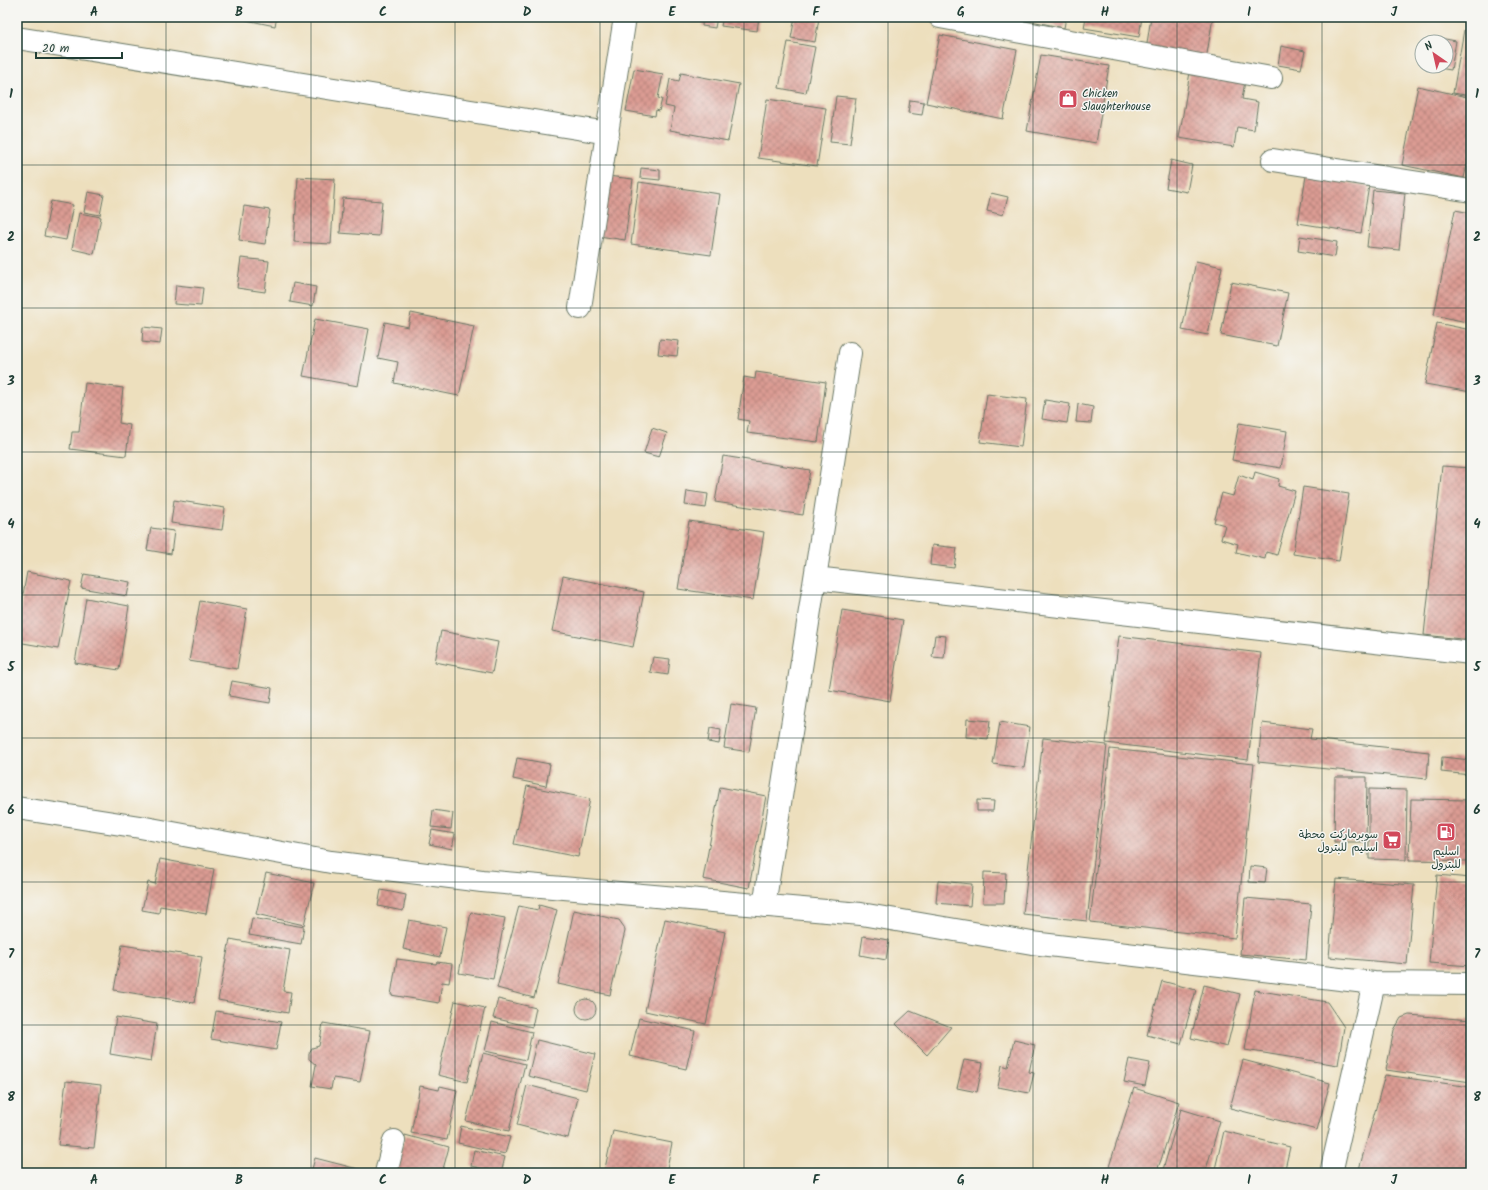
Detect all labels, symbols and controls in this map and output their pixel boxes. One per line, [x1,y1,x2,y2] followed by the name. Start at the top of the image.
[90,2,98,23] text: A
[235,2,243,23] text: B
[379,2,387,23] text: C
[523,2,532,23] text: D
[668,2,676,23] text: E
[812,2,820,23] text: F
[957,2,965,23] text: G
[1101,2,1110,23] text: H
[1247,2,1251,23] text: I
[1391,2,1398,23] text: J
[36,34,122,60] scale bar
[1414,34,1454,74] north arrow
[1421,37,1437,56] text: N
[42,39,70,58] text: 20 m
[9,84,13,105] text: 1
[1475,84,1479,105] text: 1
[1082,85,1151,116] place label: Chicken Slaughterhouse
[1057,88,1079,110] shop icon: Chicken Slaughterhouse
[7,227,15,248] text: 2
[1473,227,1481,248] text: 2
[6,371,15,392] text: 3
[1472,371,1481,392] text: 3
[7,514,15,535] text: 4
[1473,514,1481,535] text: 4
[7,657,16,678] text: 5
[1473,657,1482,678] text: 5
[7,800,15,821] text: 6
[1473,800,1481,821] text: 6
[1435,821,1457,843] fuel station icon: اسليم للبترول
[1299,826,1378,857] place label: سوبرماركت محطة اسليم للبترول
[1381,829,1403,851] supermarket icon: سوبرماركت محطة اسليم للبترول
[1431,843,1461,874] place label: اسليم للبترول
[8,944,15,965] text: 7
[1474,944,1481,965] text: 7
[7,1087,15,1108] text: 8
[1473,1087,1481,1108] text: 8
[90,1170,98,1190] text: A
[235,1170,243,1190] text: B
[379,1170,387,1190] text: C
[523,1170,532,1190] text: D
[668,1170,676,1190] text: E
[812,1170,820,1190] text: F
[957,1170,965,1190] text: G
[1101,1170,1110,1190] text: H
[1247,1170,1251,1190] text: I
[1391,1170,1398,1190] text: J

